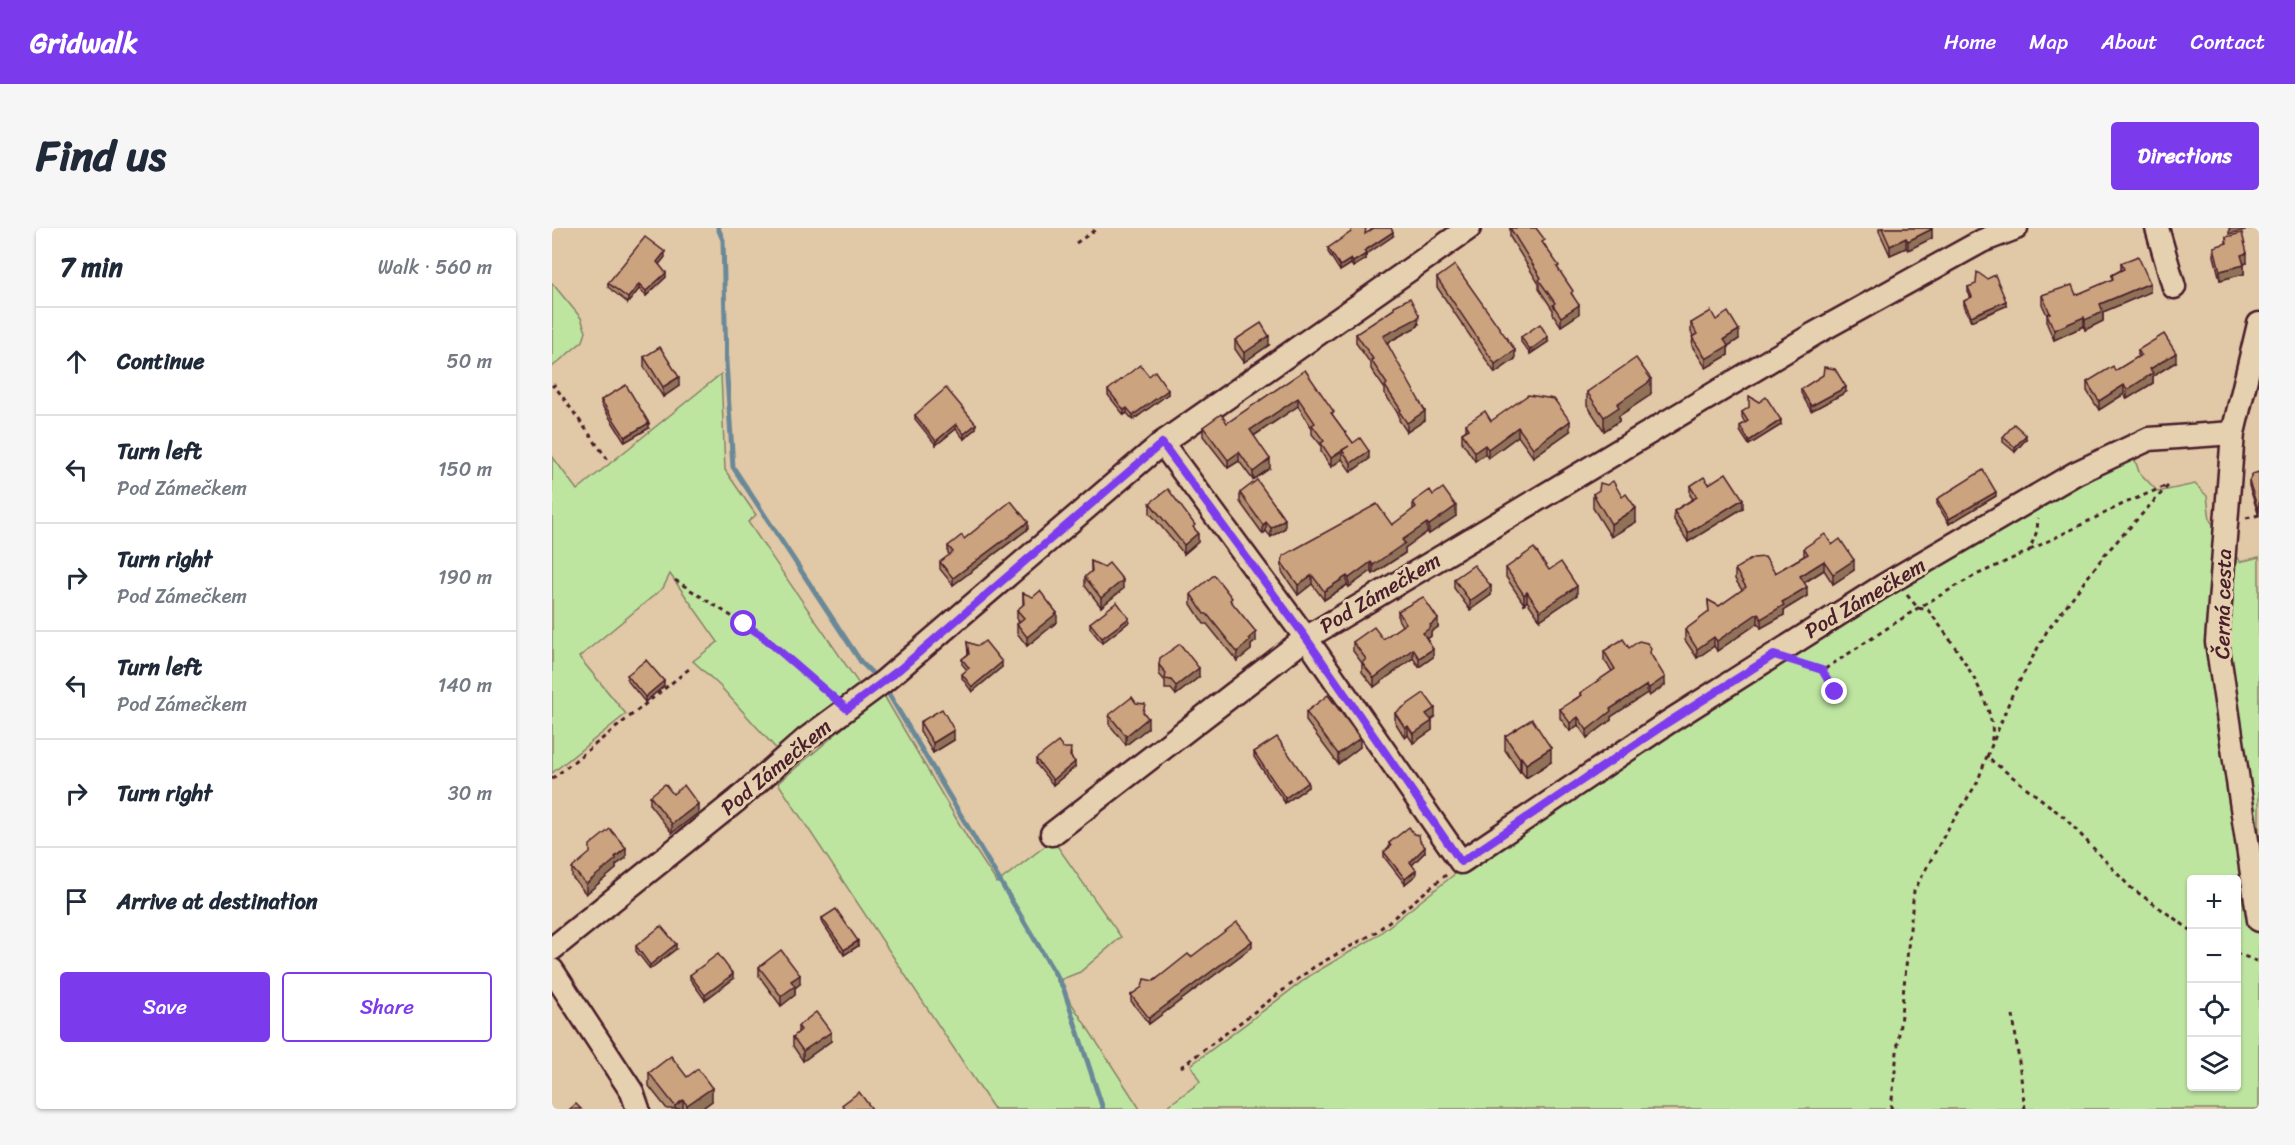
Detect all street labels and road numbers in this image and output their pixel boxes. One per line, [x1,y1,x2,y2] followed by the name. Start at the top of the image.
[1312,542,1448,644] street label: Pod Zámečkem
[1797,547,1933,649] street label: Pod Zámečkem
[2203,548,2243,660] street label: Černá cesta
[712,709,840,825] street label: Pod Zámečkem

